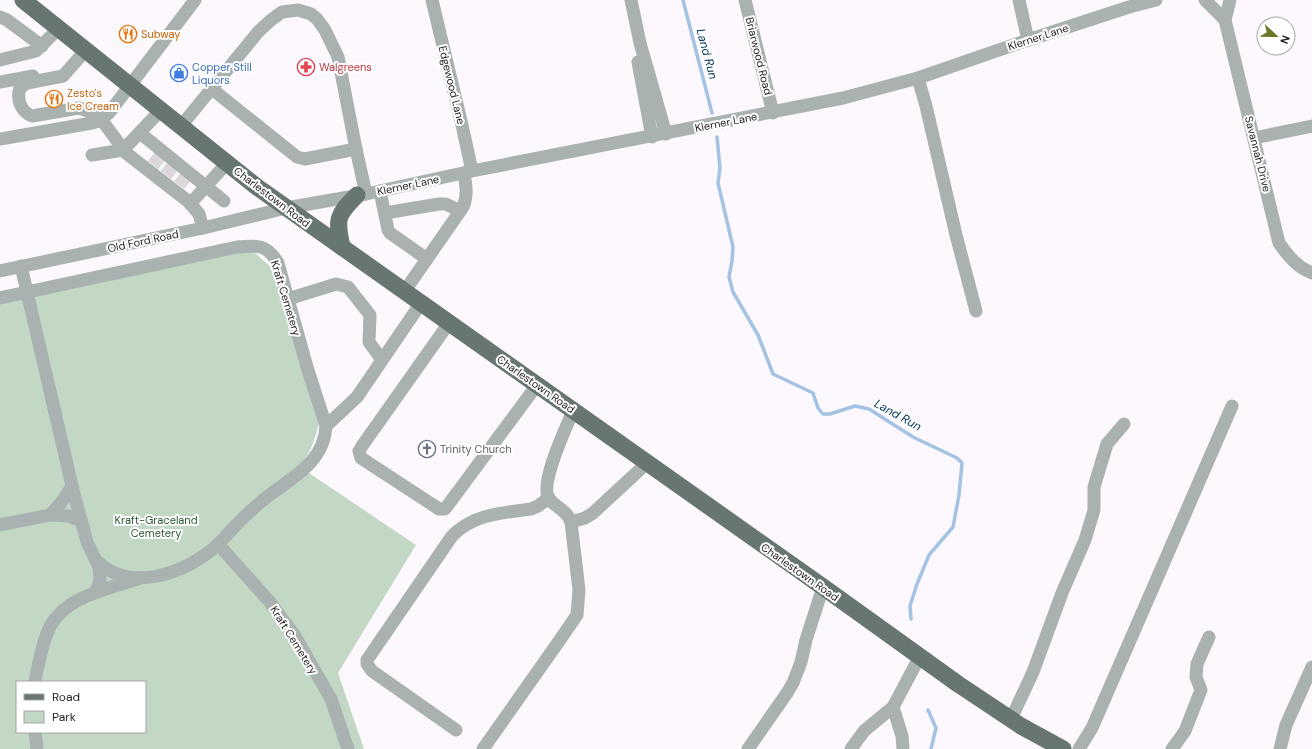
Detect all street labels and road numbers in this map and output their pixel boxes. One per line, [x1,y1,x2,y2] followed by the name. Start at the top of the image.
[743,15,776,97] street label: Briarwood Road
[1006,21,1070,53] street label: Klerner Lane
[435,44,469,126] street label: Edgewood Lane
[694,109,758,135] street label: Klerner Lane
[1242,115,1274,193] street label: Savannah Drive
[231,164,313,230] street label: Charlestown Road
[376,172,440,198] street label: Klerner Lane
[106,227,180,255] street label: Old Ford Road
[268,259,304,337] street label: Kraft Cemetery
[494,352,578,416] street label: Charlestown Road
[758,540,842,604] street label: Charlestown Road
[267,603,321,677] street label: Kraft Cemetery

